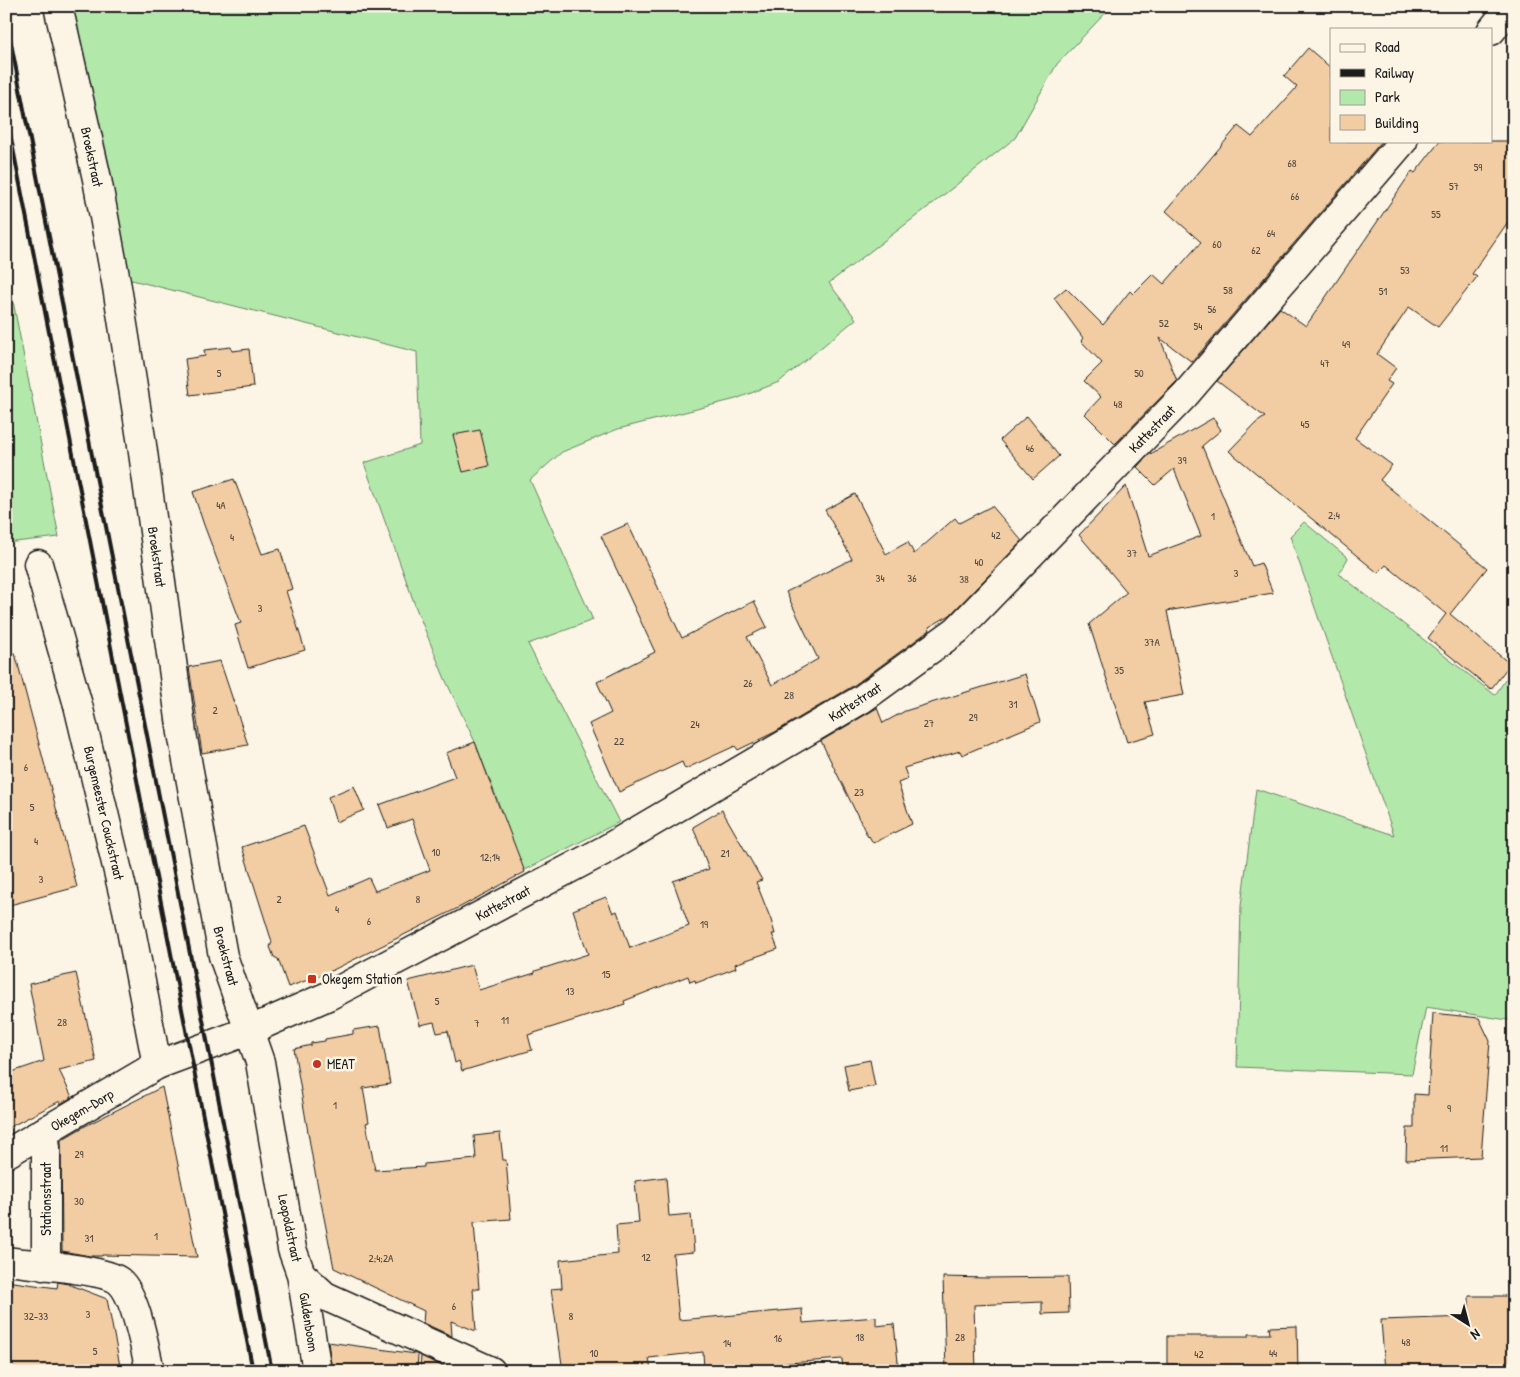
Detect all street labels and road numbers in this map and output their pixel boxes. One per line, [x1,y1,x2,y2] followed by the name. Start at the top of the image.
[77,125,108,189] street label: Broekstraat
[1124,401,1179,457] street label: Kattestraat
[144,525,171,589] street label: Broekstraat
[825,677,885,726] street label: Kattestraat
[79,744,129,882] street label: Burgemeester Couckstraat
[472,880,534,925] street label: Kattestraat
[209,924,244,988] street label: Broekstraat
[47,1084,117,1136] street label: Okegem-Dorp
[36,1162,55,1236] street label: Stationsstraat
[273,1192,307,1264] street label: Leopoldstraat
[295,1291,324,1353] street label: Guldenboom

